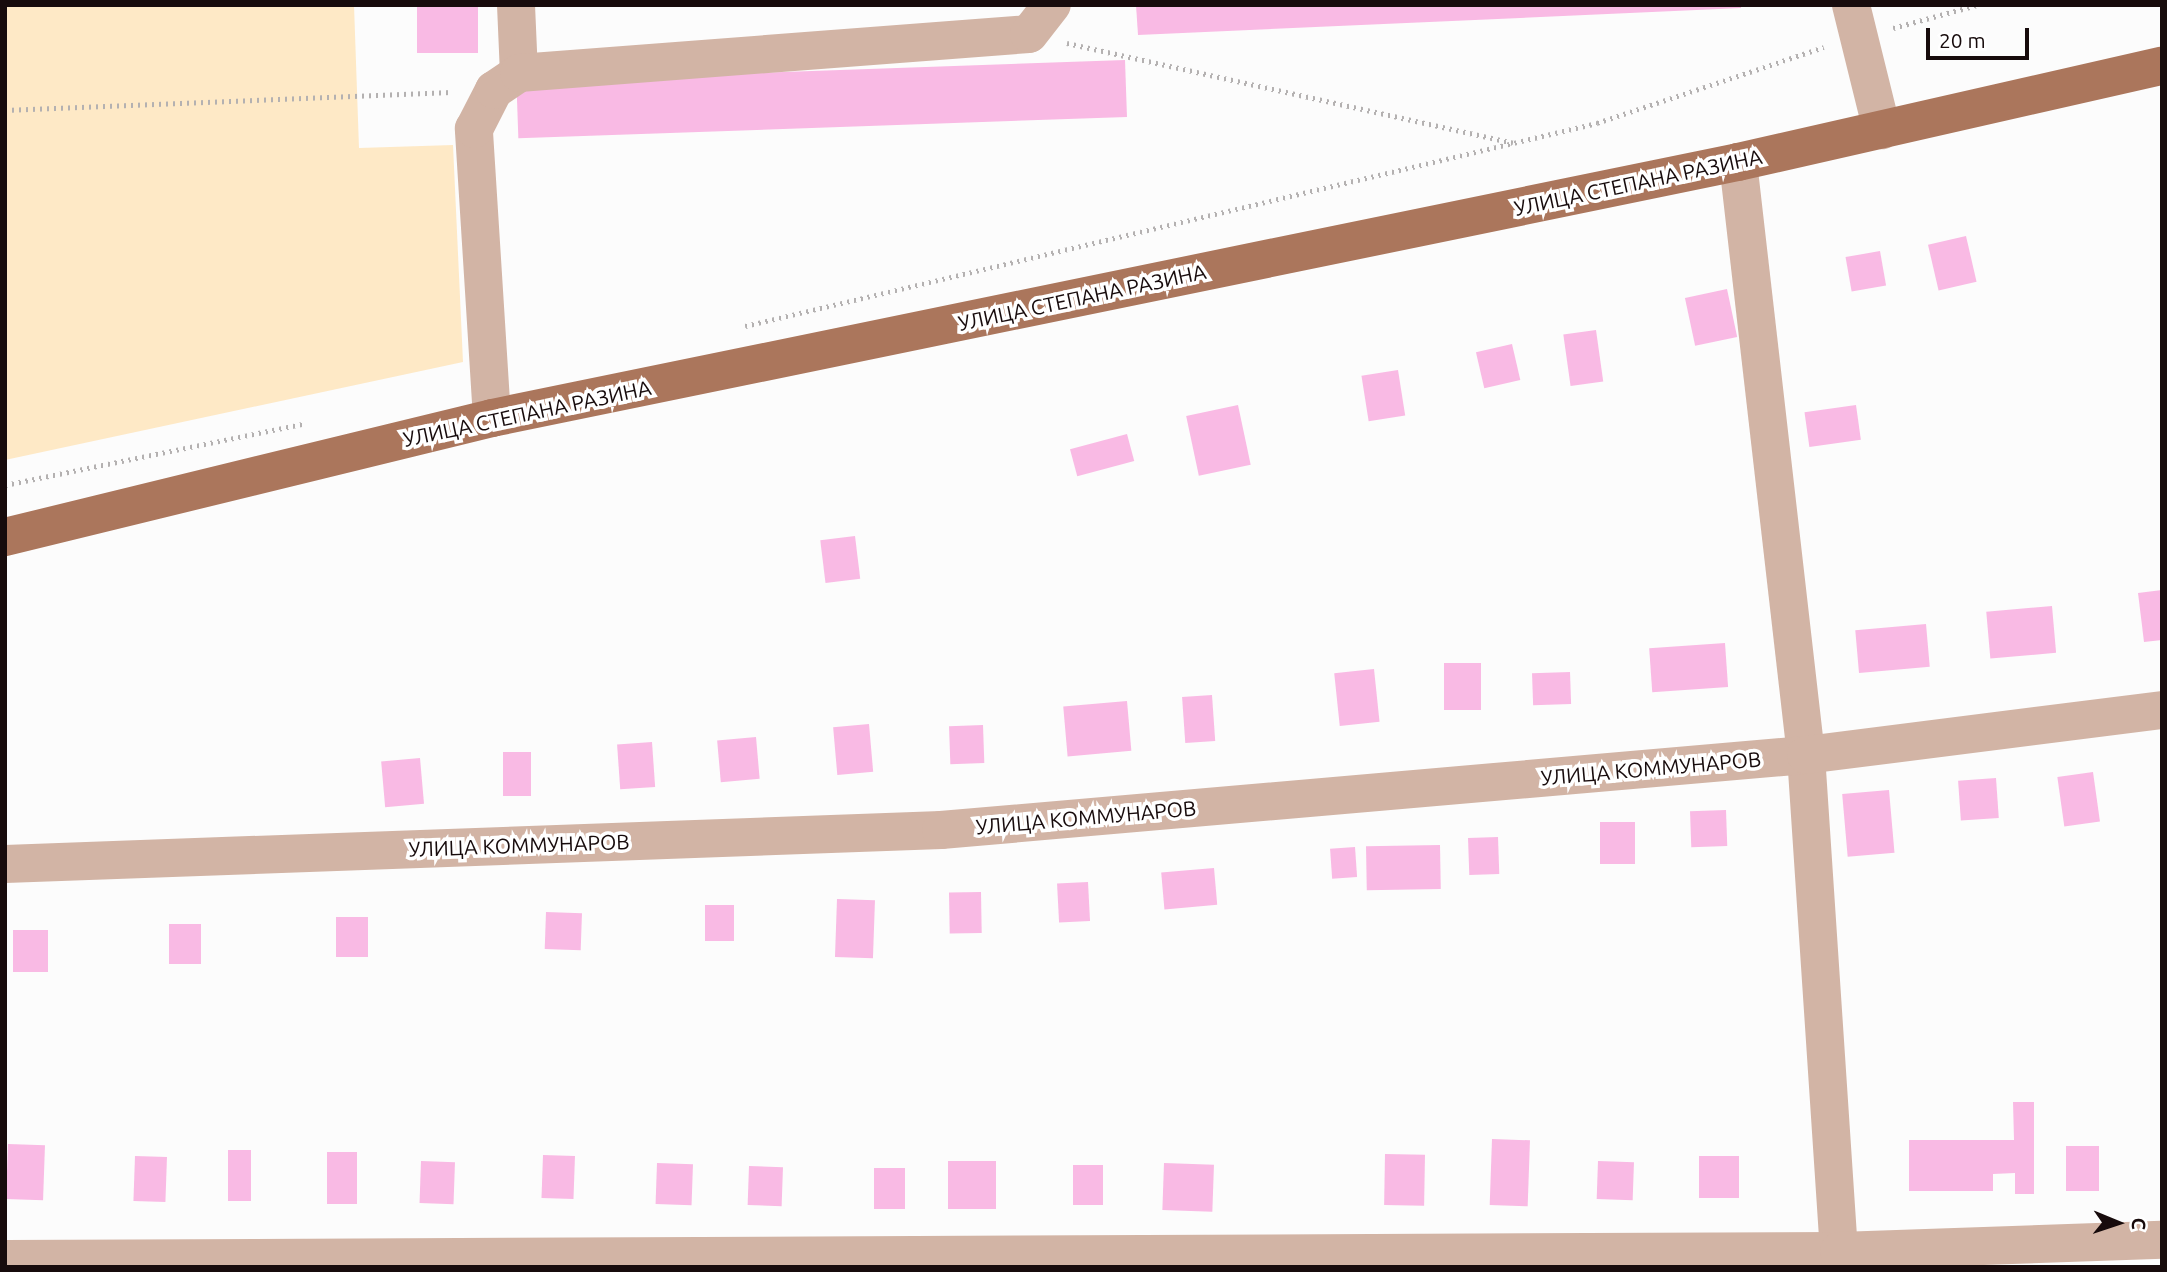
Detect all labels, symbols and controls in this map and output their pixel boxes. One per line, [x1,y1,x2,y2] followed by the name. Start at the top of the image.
[1929,14,2032,58] scale bar
[1939,28,1986,52] text: 20 m
[1512,143,1764,221] street label: УЛИЦА СТЕПАНА РАЗИНА
[956,258,1208,336] street label: УЛИЦА СТЕПАНА РАЗИНА
[401,374,653,452] street label: УЛИЦА СТЕПАНА РАЗИНА
[1540,746,1762,790] street label: УЛИЦА КОММУНАРОВ
[975,795,1197,839] street label: УЛИЦА КОММУНАРОВ
[408,829,630,861] street label: УЛИЦА КОММУНАРОВ
[2083,1188,2153,1258] north arrow
[2128,1217,2150,1230] text: С

